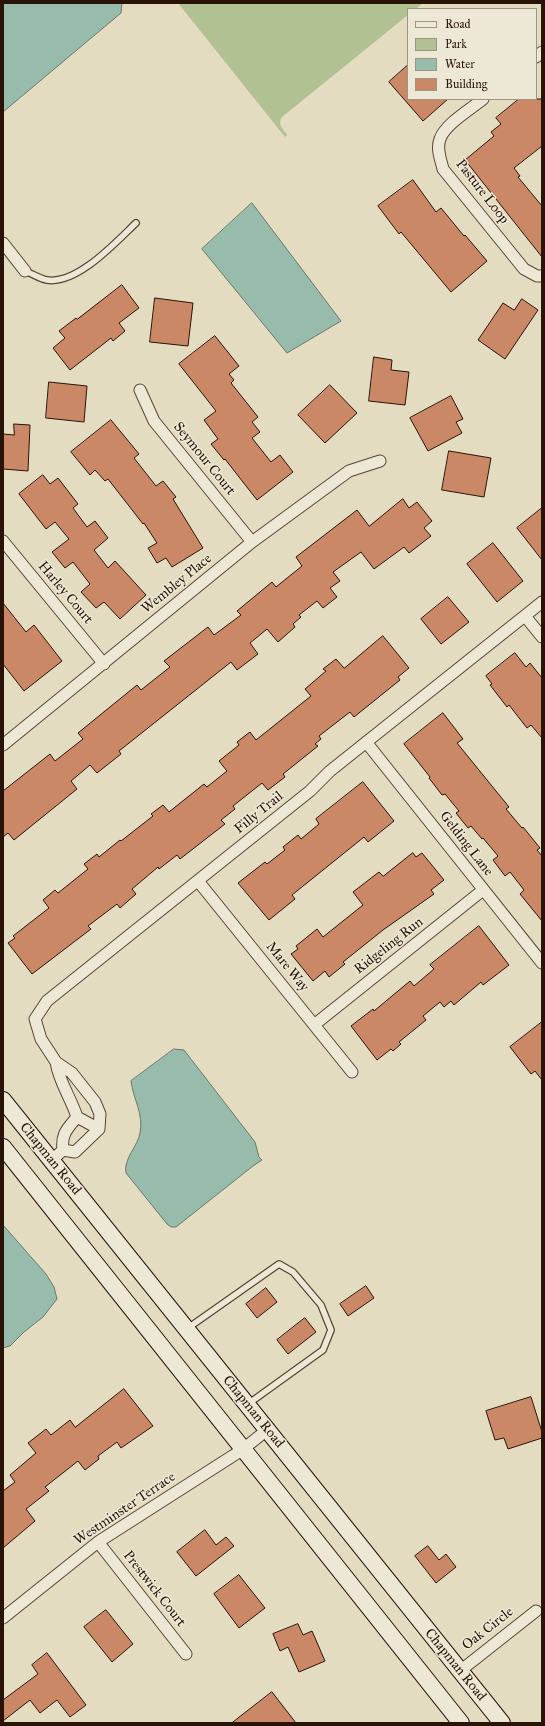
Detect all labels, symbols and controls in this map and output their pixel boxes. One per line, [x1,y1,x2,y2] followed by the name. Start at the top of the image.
[407,8,537,100] legend
[445,17,471,31] text: Road
[445,37,467,51] text: Park
[445,57,475,71] text: Water
[445,77,487,91] text: Building
[452,157,512,227] street label: Pasture Loop
[169,419,239,499] street label: Seymour Court
[138,551,216,617] street label: Wembley Place
[34,558,96,628] street label: Harley Court
[231,788,287,838] street label: Filly Trail
[436,808,496,880] street label: Gelding Lane
[351,914,427,978] street label: Ridgeling Run
[262,939,312,995] street label: Mare Way
[16,1119,84,1199] street label: Chapman Road
[219,1372,287,1452] street label: Chapman Road
[71,1469,179,1549] street label: Westminster Terrace
[119,1548,189,1630] street label: Prestwick Court
[459,1604,517,1654] street label: Oak Circle
[421,1625,489,1705] street label: Chapman Road

